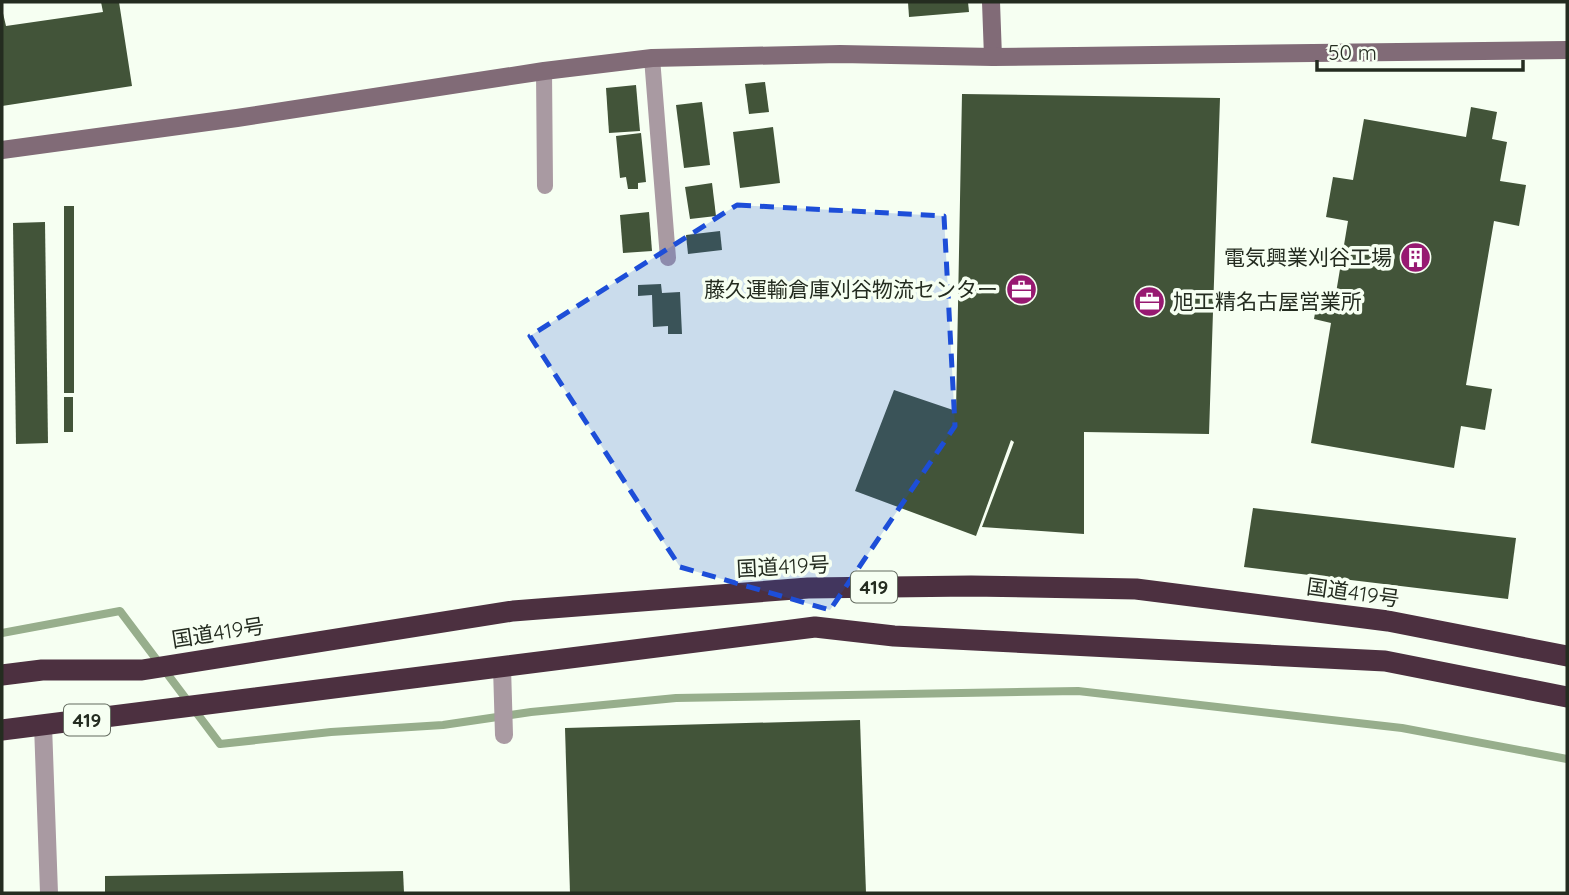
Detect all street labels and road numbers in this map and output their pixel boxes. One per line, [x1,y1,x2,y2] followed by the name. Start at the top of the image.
[736,551,830,581] street label: 国道419号
[851,572,897,602] road number: 419
[1305,573,1401,611] street label: 国道419号
[170,612,266,652] street label: 国道419号
[64,705,110,736] road number: 419

